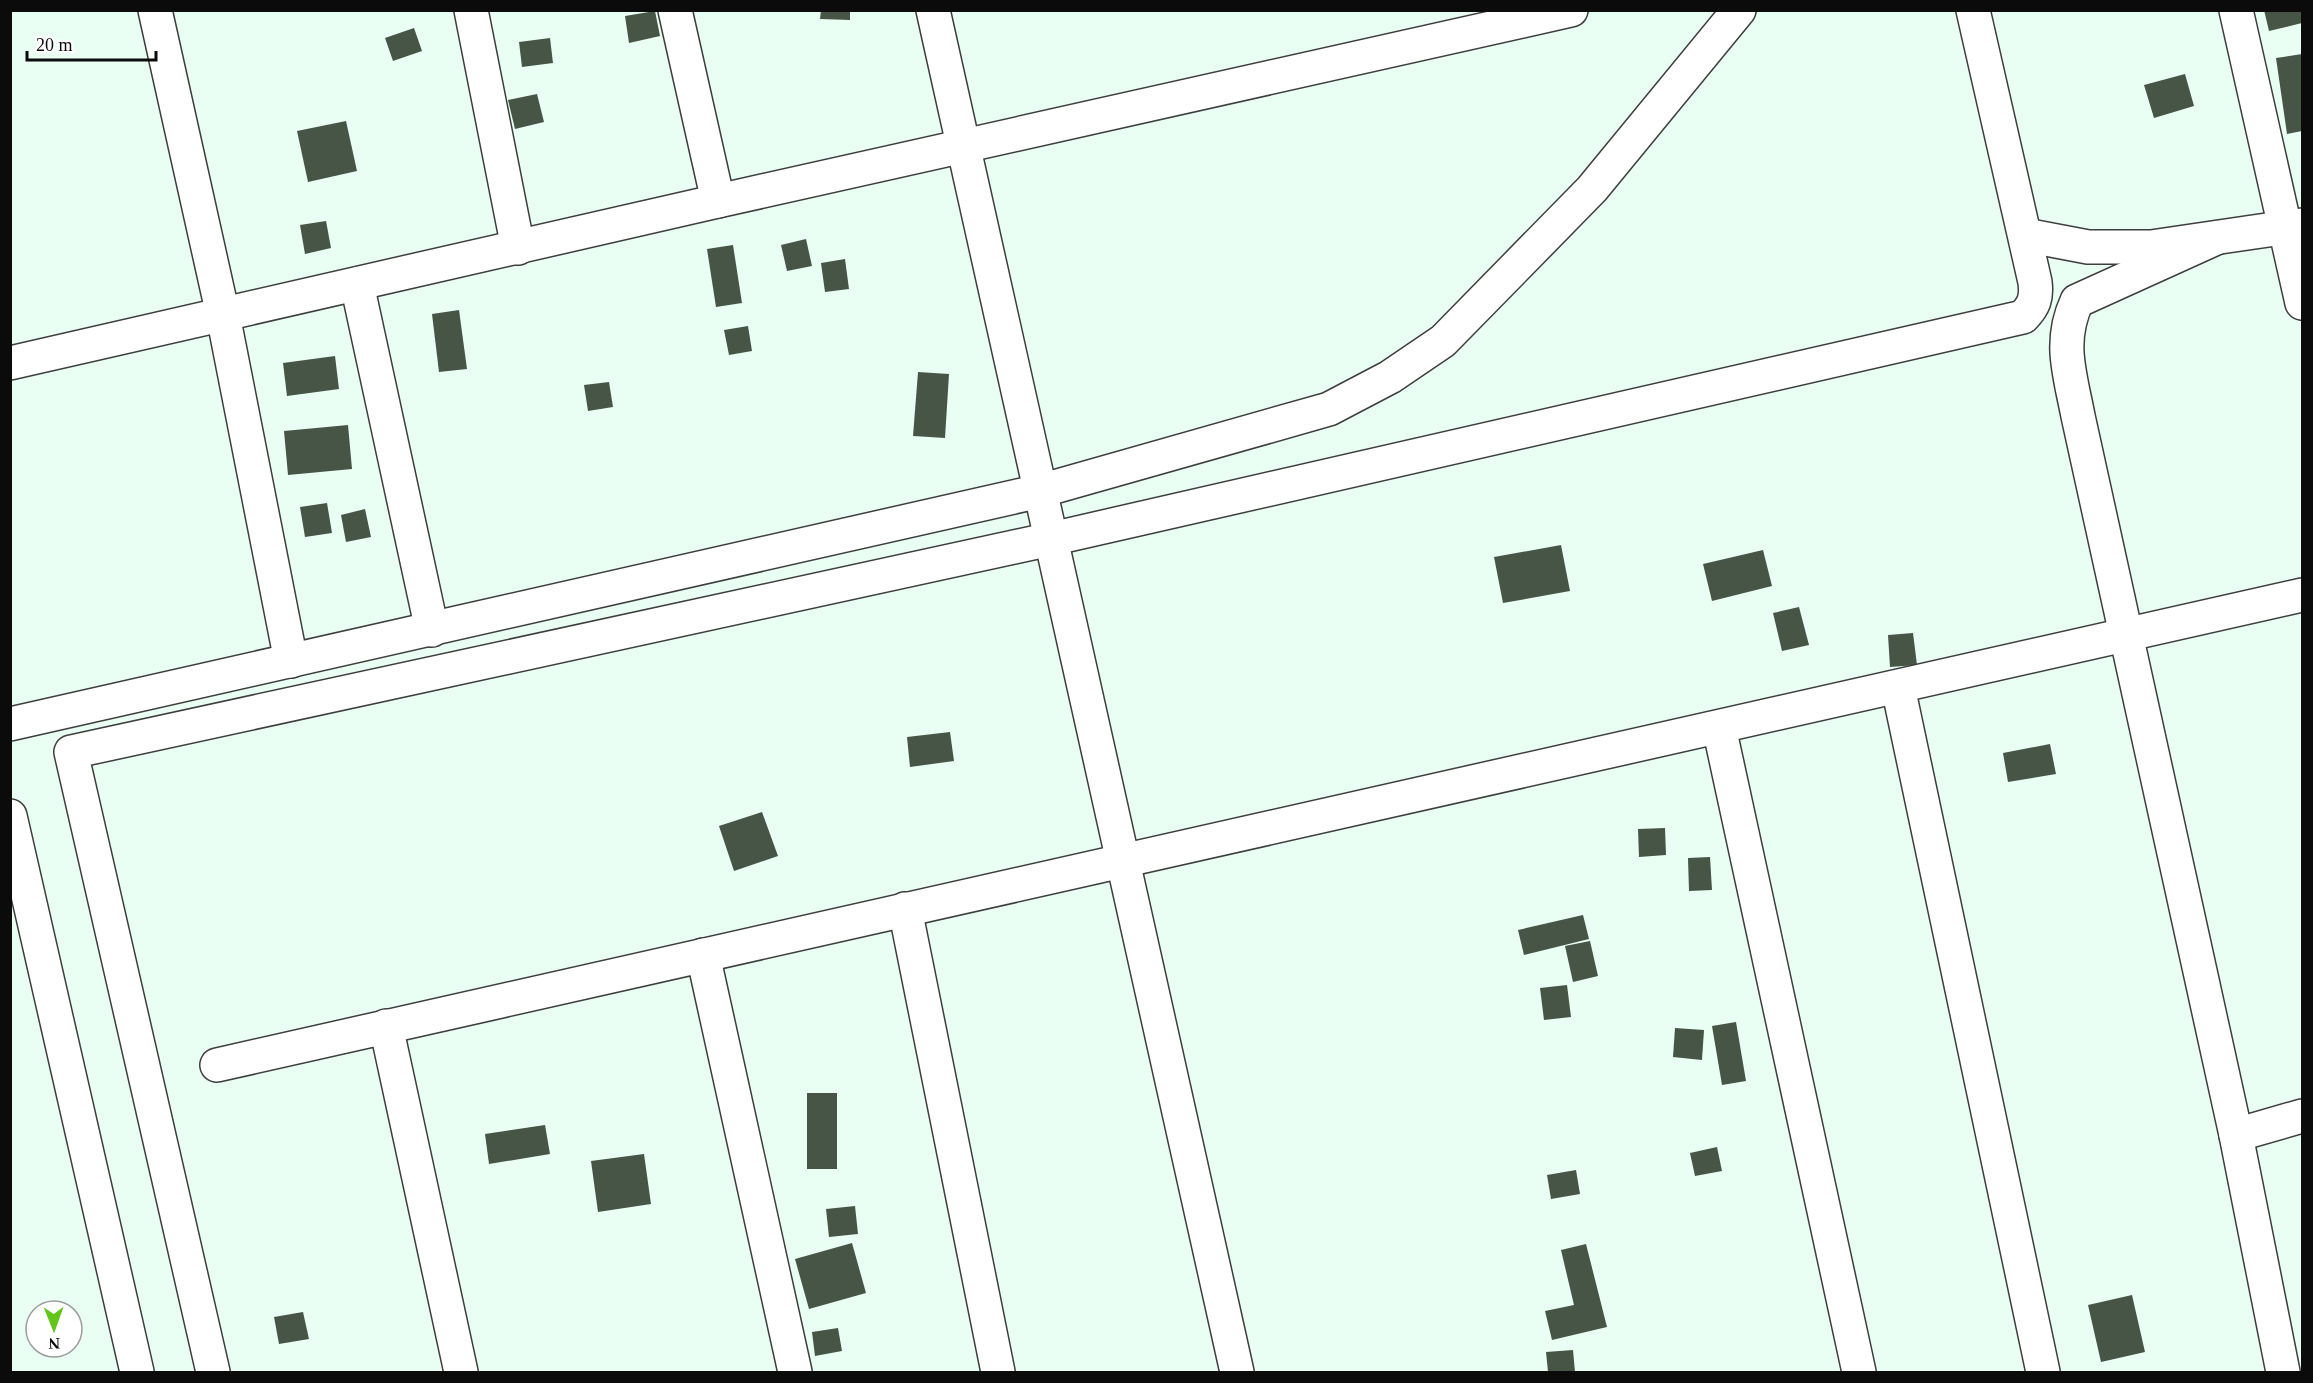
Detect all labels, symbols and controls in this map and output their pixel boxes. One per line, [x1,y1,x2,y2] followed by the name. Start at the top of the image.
[27,24,156,62] scale bar
[36,35,73,55] text: 20 m
[24,1299,84,1359] north arrow
[48,1335,60,1352] text: N

